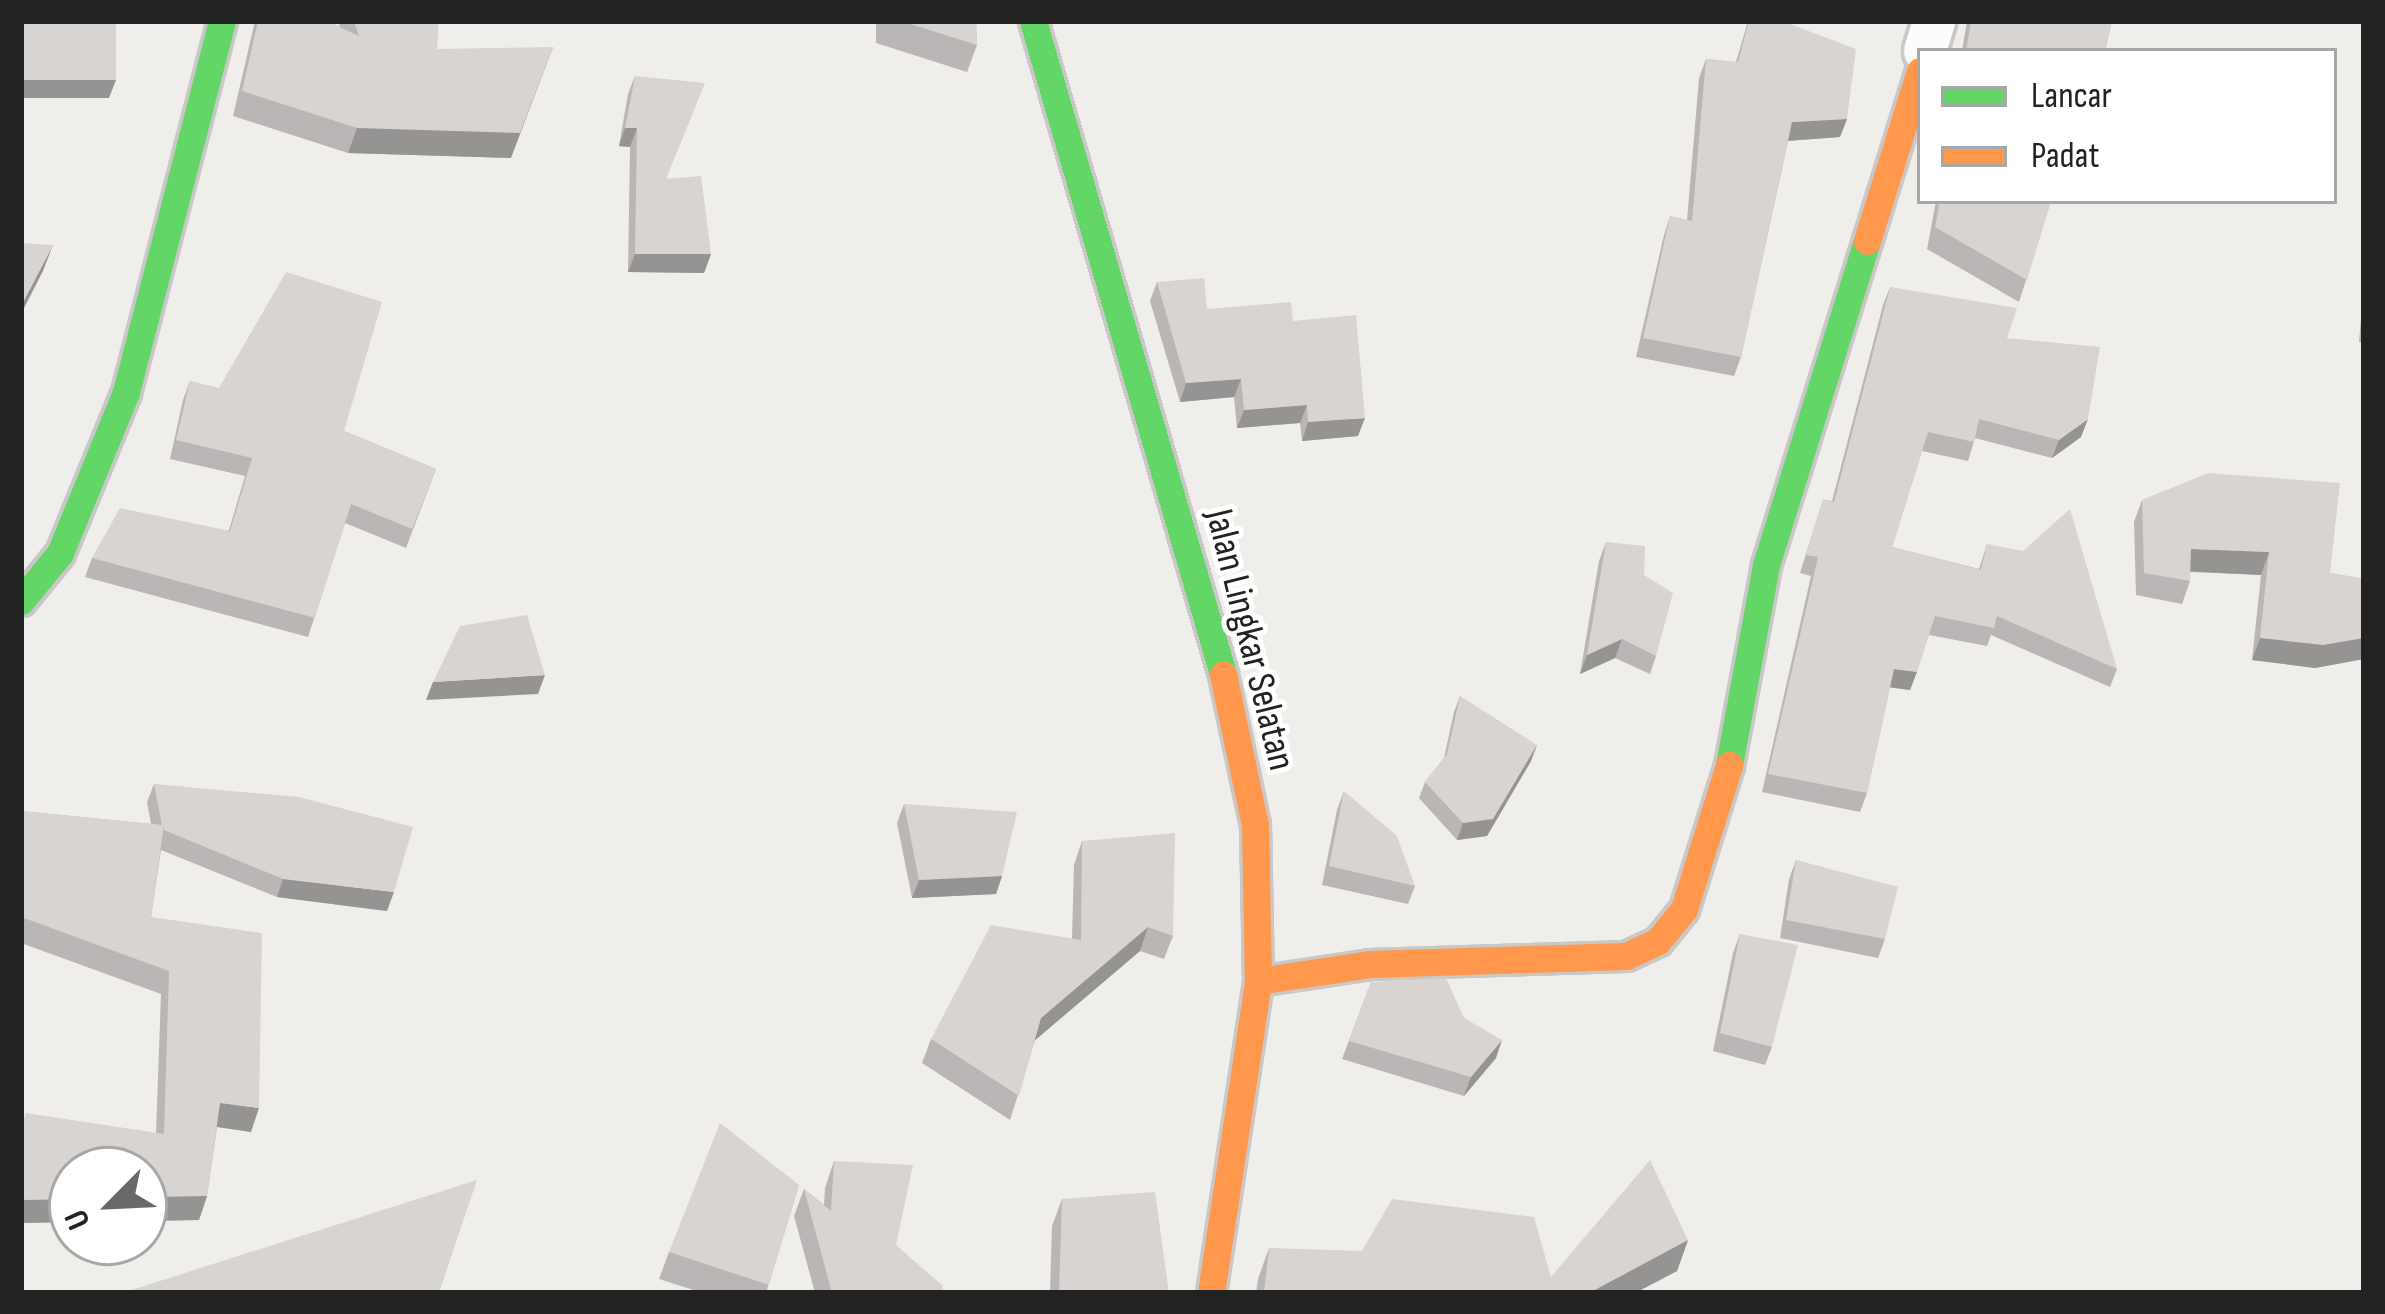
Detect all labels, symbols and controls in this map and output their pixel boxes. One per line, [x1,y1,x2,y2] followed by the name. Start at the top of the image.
[1917,48,2337,204] legend
[2031,75,2112,118] text: Lancar
[2031,135,2099,178] text: Padat
[1194,505,1304,775] street label: Jalan Lingkar Selatan
[48,1146,168,1266] north arrow
[56,1203,100,1235] text: U

